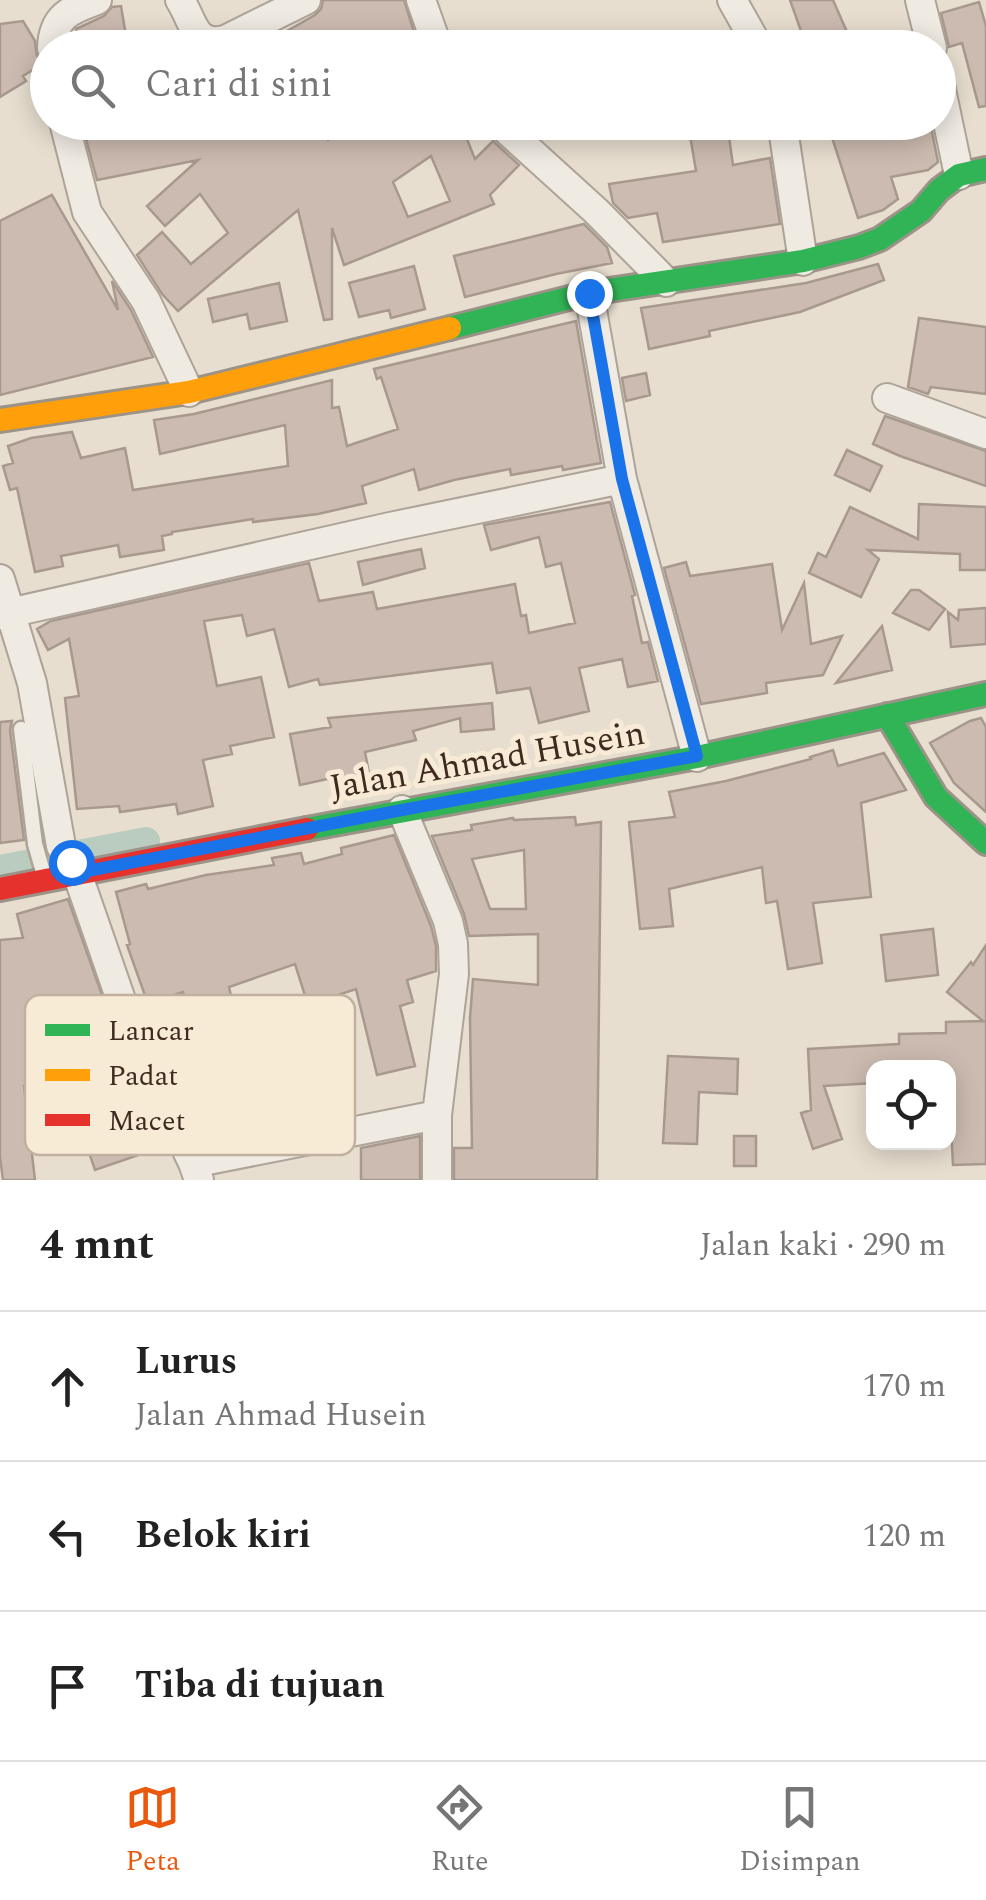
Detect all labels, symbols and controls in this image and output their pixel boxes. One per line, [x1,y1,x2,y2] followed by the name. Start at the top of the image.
[30,30,956,140] search box
[145,56,332,114] text: Cari di sini
[65,58,120,113] icon: search
[567,271,613,317] route end
[326,707,649,814] street label: Jalan Ahmad Husein
[49,840,95,886] route start
[25,995,355,1155] legend
[108,1010,194,1053] text: Lancar
[108,1055,178,1098] text: Padat
[866,1060,956,1150] map controls
[866,1060,956,1150] button: locate
[108,1100,186,1143] text: Macet
[40,1214,154,1277] text: 4 mnt
[700,1221,946,1270] text: Jalan kaki · 290 m
[135,1333,237,1391] text: Lurus
[40,1359,95,1414] icon: ahead
[862,1362,946,1411] text: 170 m
[135,1391,427,1440] text: Jalan Ahmad Husein
[135,1507,311,1565] text: Belok kiri
[40,1509,95,1564] icon: left
[862,1512,946,1561] text: 120 m
[135,1657,385,1715] text: Tiba di tujuan
[40,1659,95,1714] icon: arrive
[125,1780,180,1883] tab: Peta
[431,1780,489,1883] tab: Rute
[739,1780,861,1883] tab: Disimpan

